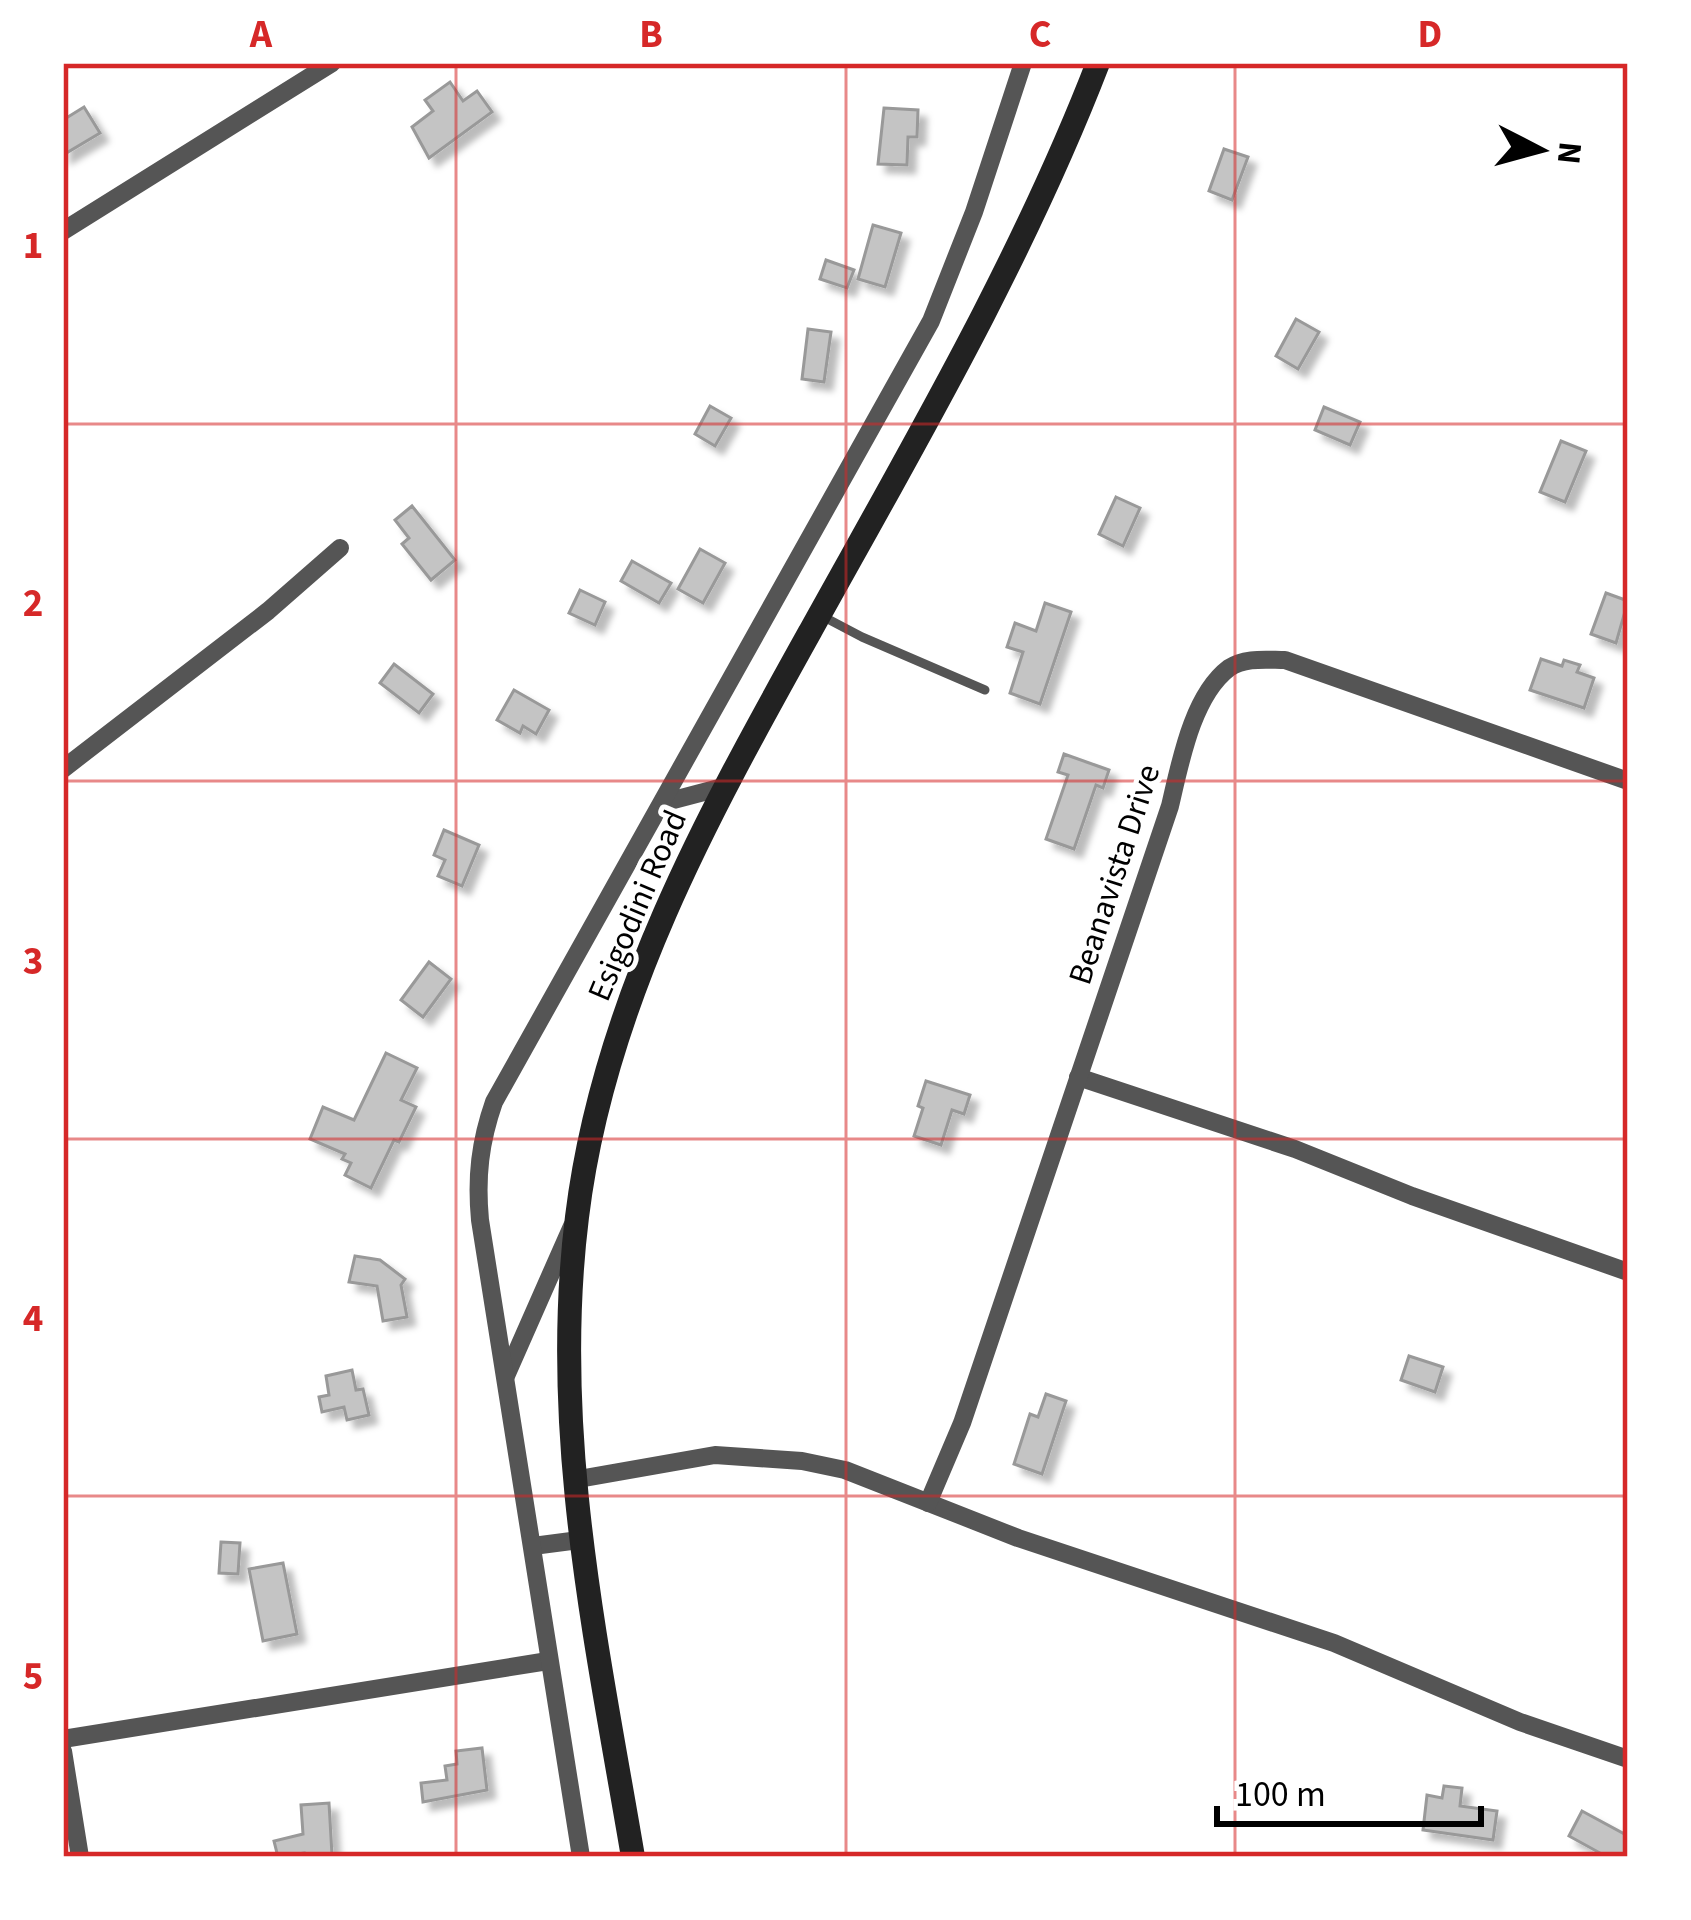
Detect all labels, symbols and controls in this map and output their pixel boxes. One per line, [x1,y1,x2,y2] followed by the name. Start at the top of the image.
[249,7,273,63] text: A
[639,7,663,63] text: B
[1029,7,1051,63] text: C
[1418,7,1442,63] text: D
[1481,90,1601,210] north arrow
[1545,140,1594,166] text: N
[23,218,43,274] text: 1
[23,576,43,632] text: 2
[1057,759,1172,990] street label: Beanavista Drive
[576,803,699,1008] street label: Esigodini Road
[23,934,43,990] text: 3
[23,1291,43,1347] text: 4
[23,1649,43,1705] text: 5
[1217,1752,1481,1826] scale bar
[1235,1769,1326,1820] text: 100 m

